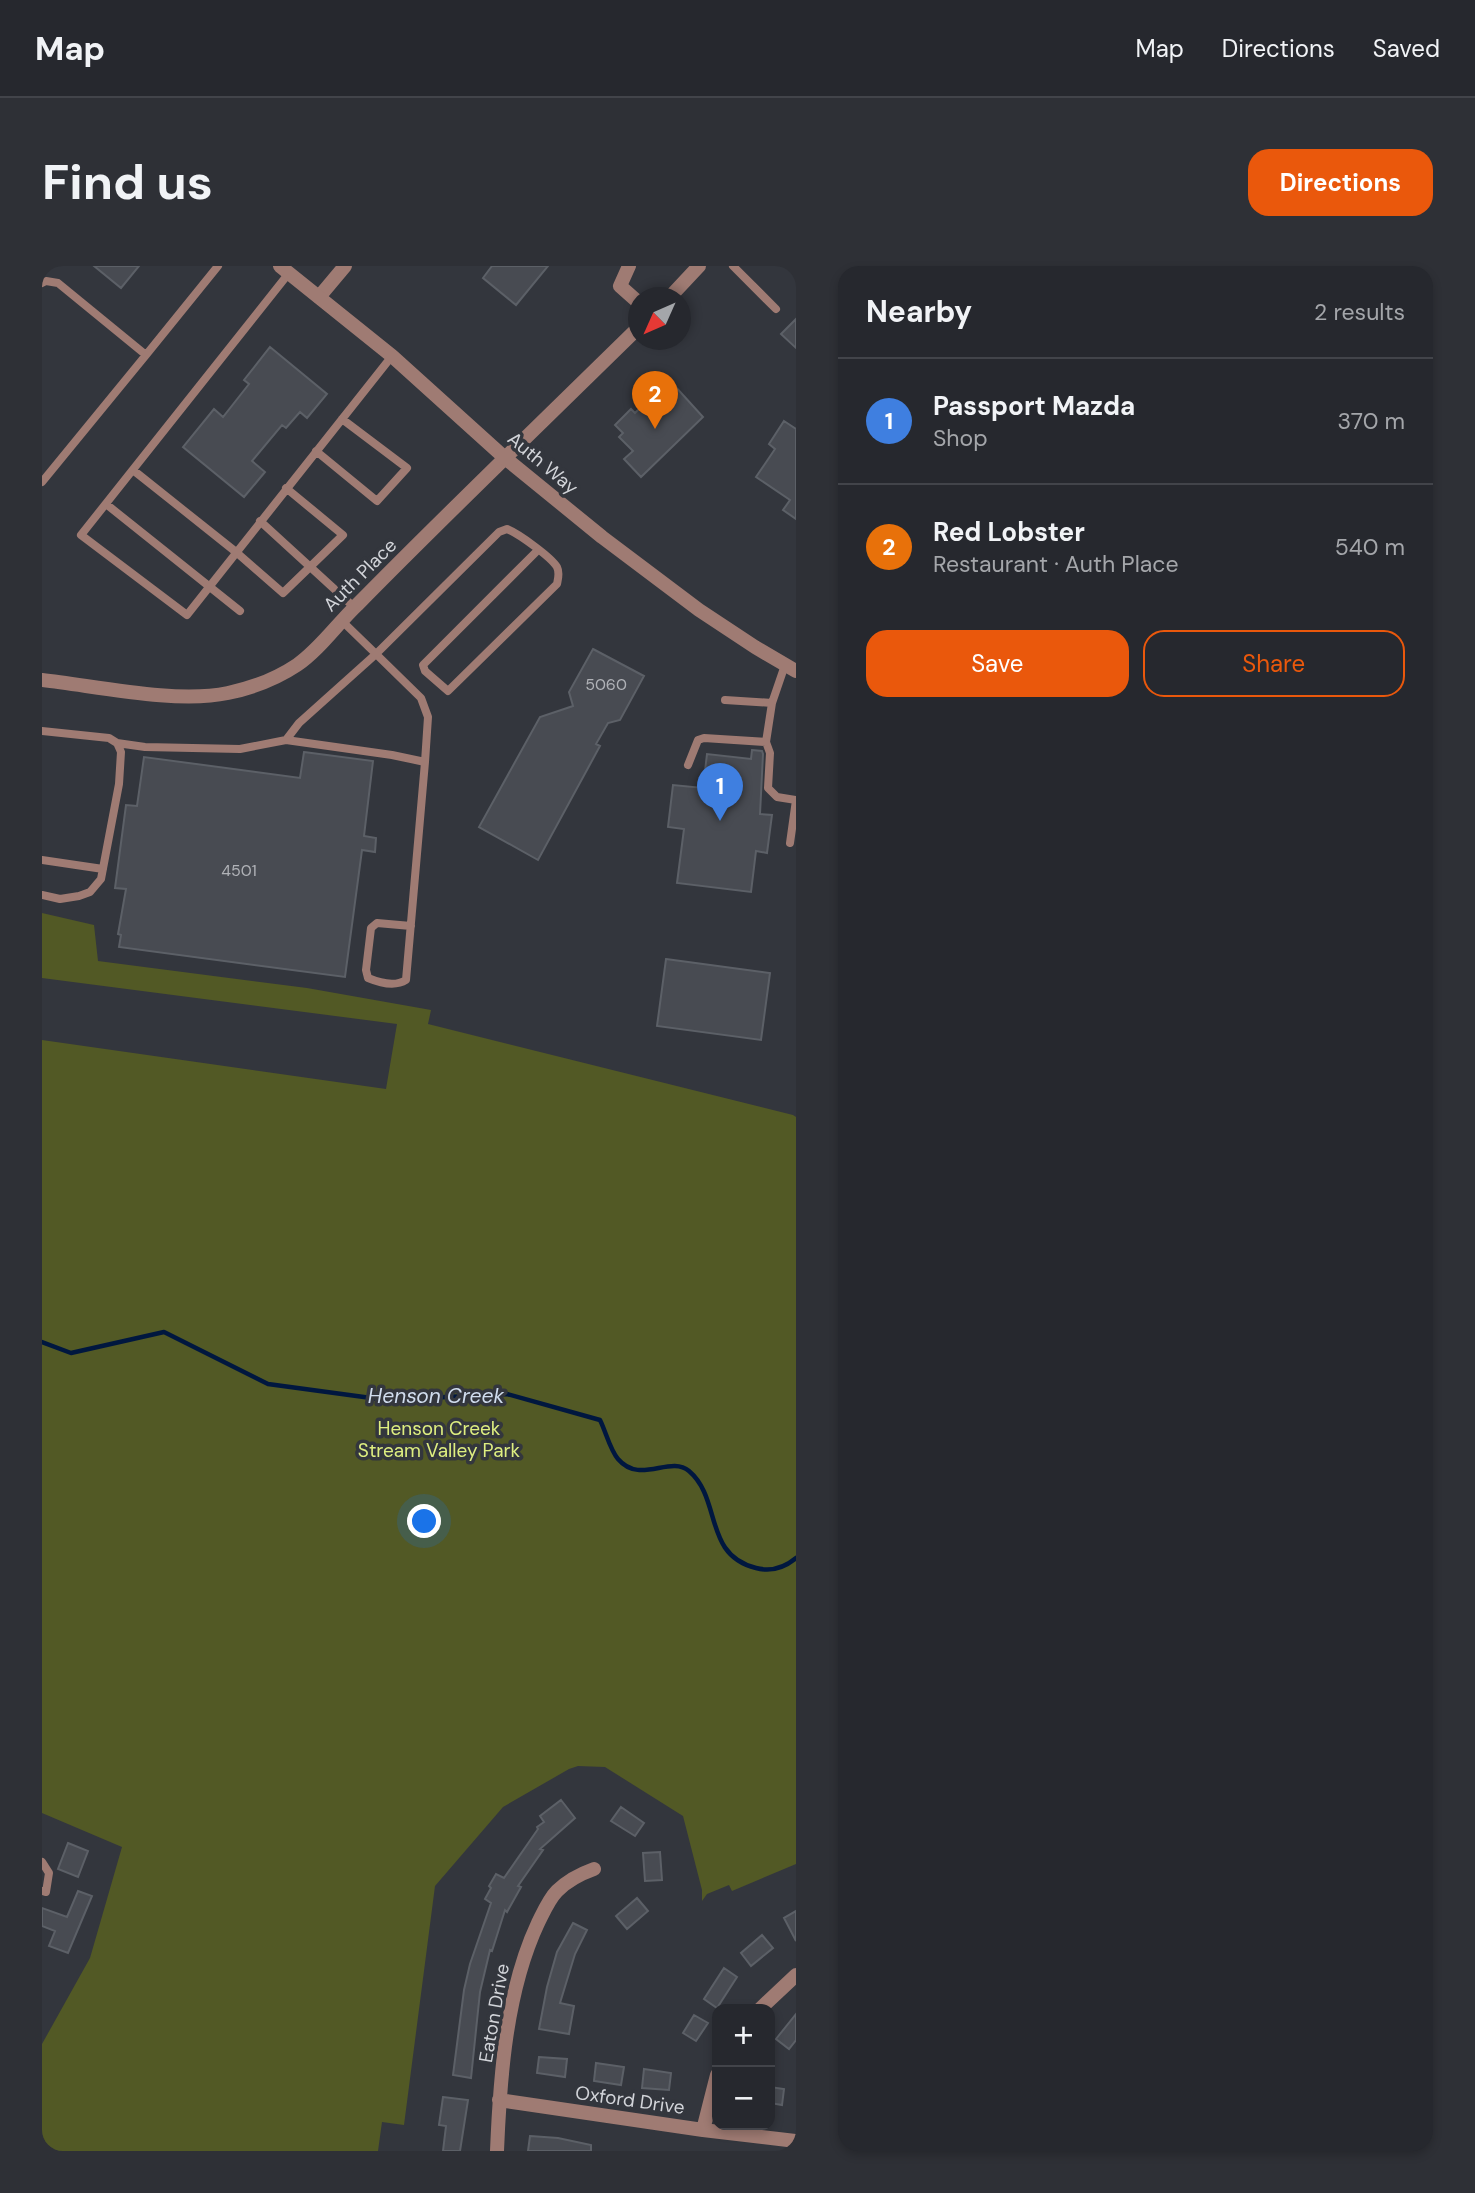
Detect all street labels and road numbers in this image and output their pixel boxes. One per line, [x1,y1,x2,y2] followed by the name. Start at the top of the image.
[502,426,584,500] street label: Auth Way
[318,533,402,617] street label: Auth Place
[473,1961,515,2065] street label: Eaton Drive
[574,2080,686,2120] street label: Oxford Drive

